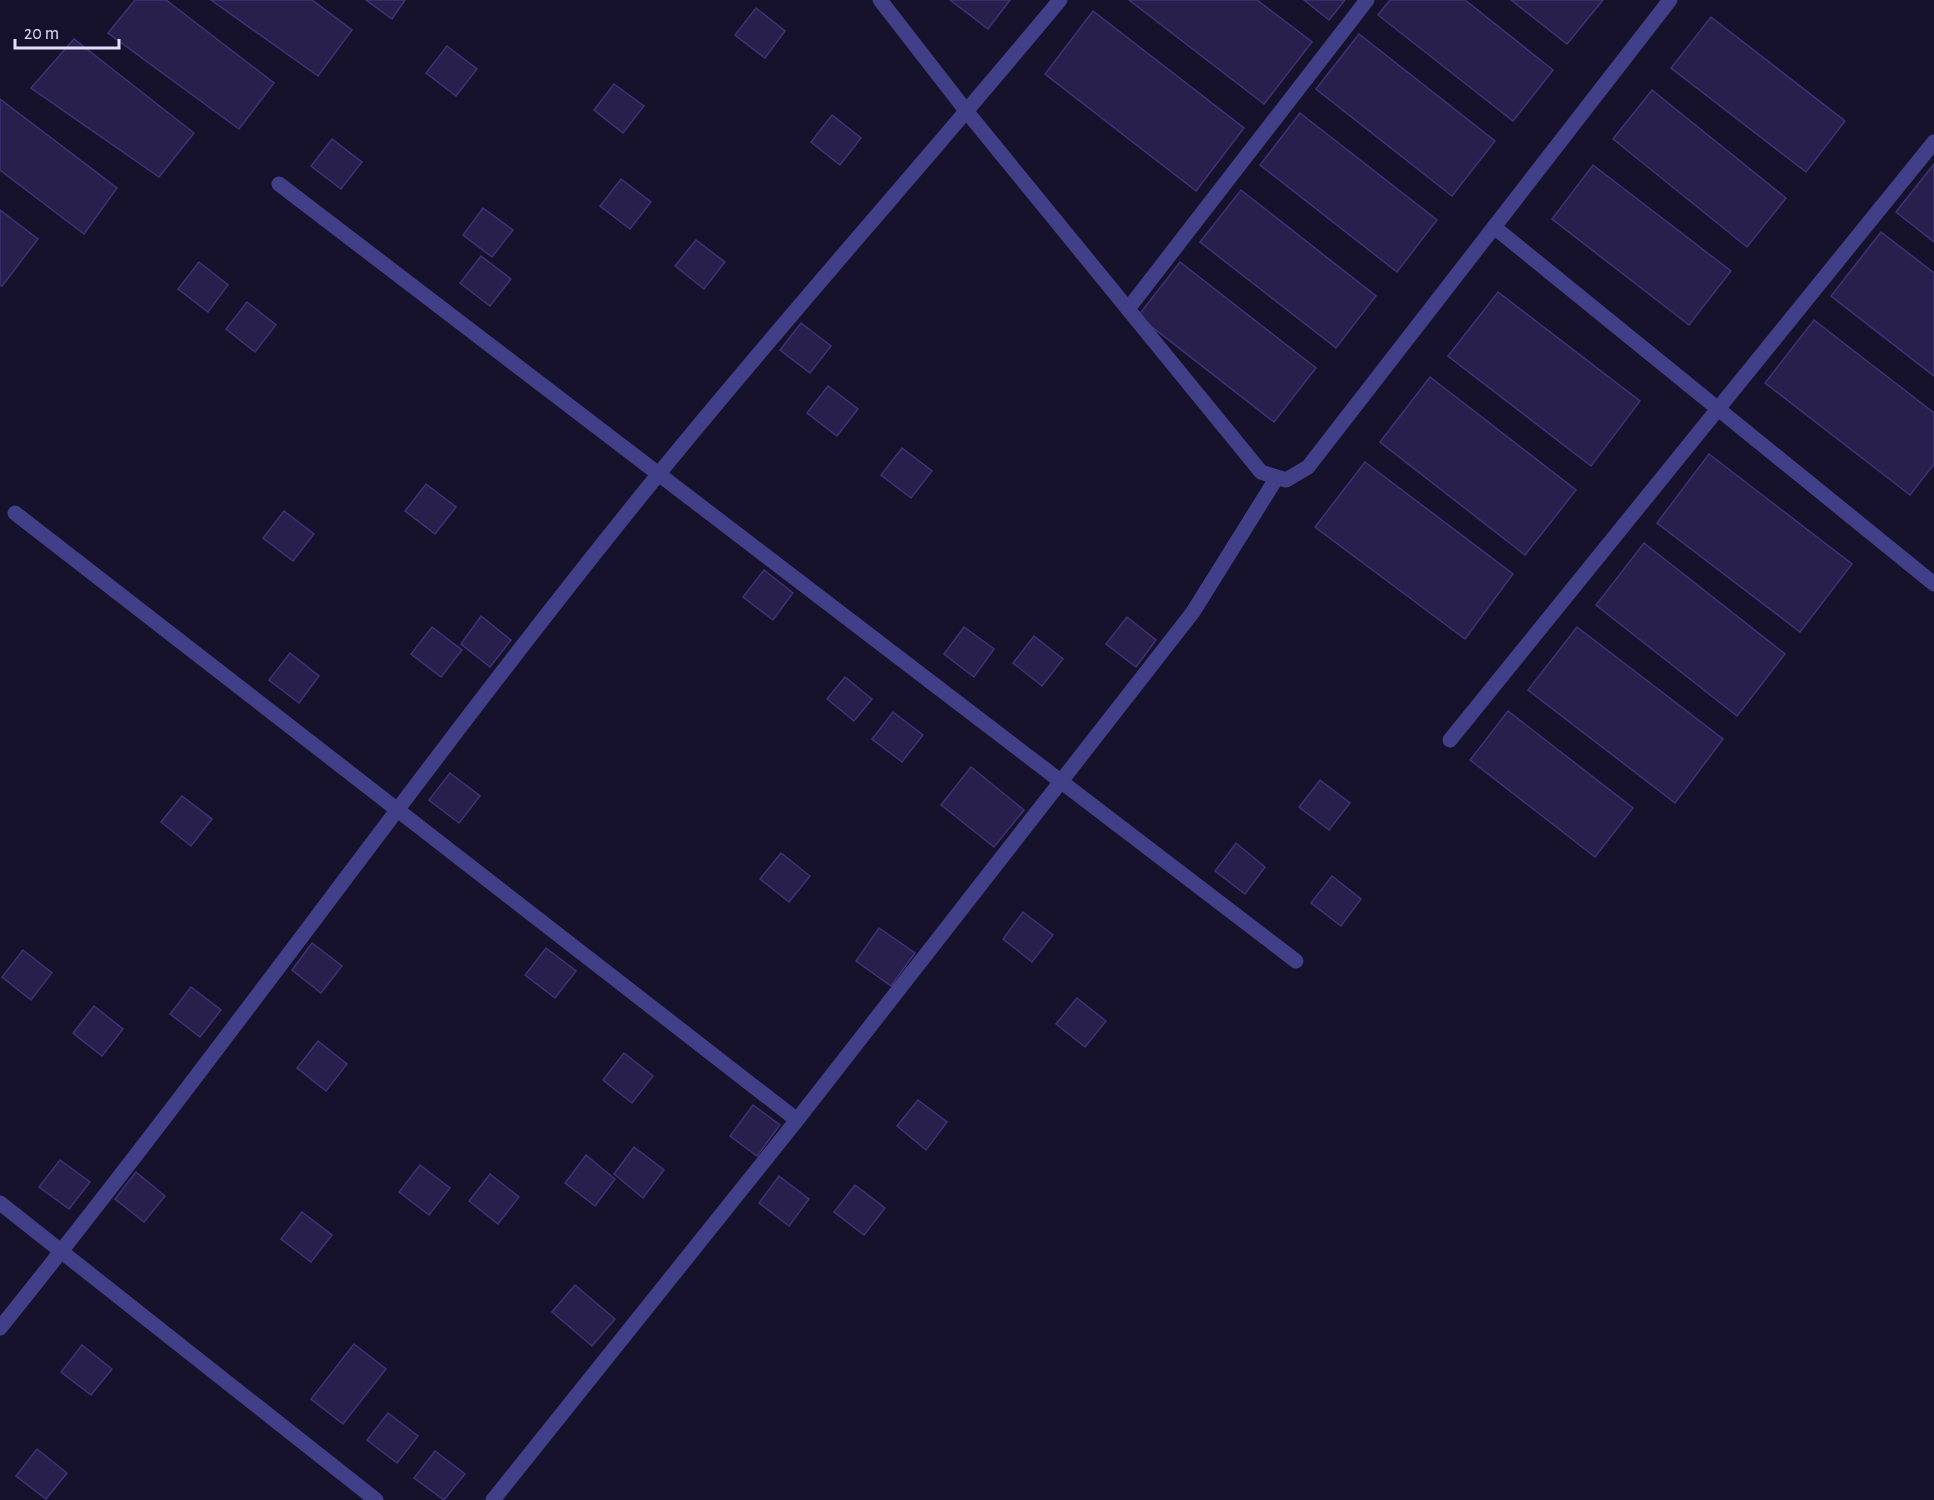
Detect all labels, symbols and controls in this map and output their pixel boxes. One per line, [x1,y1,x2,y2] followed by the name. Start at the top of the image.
[15,12,118,50] scale bar
[24,25,59,43] text: 20 m

